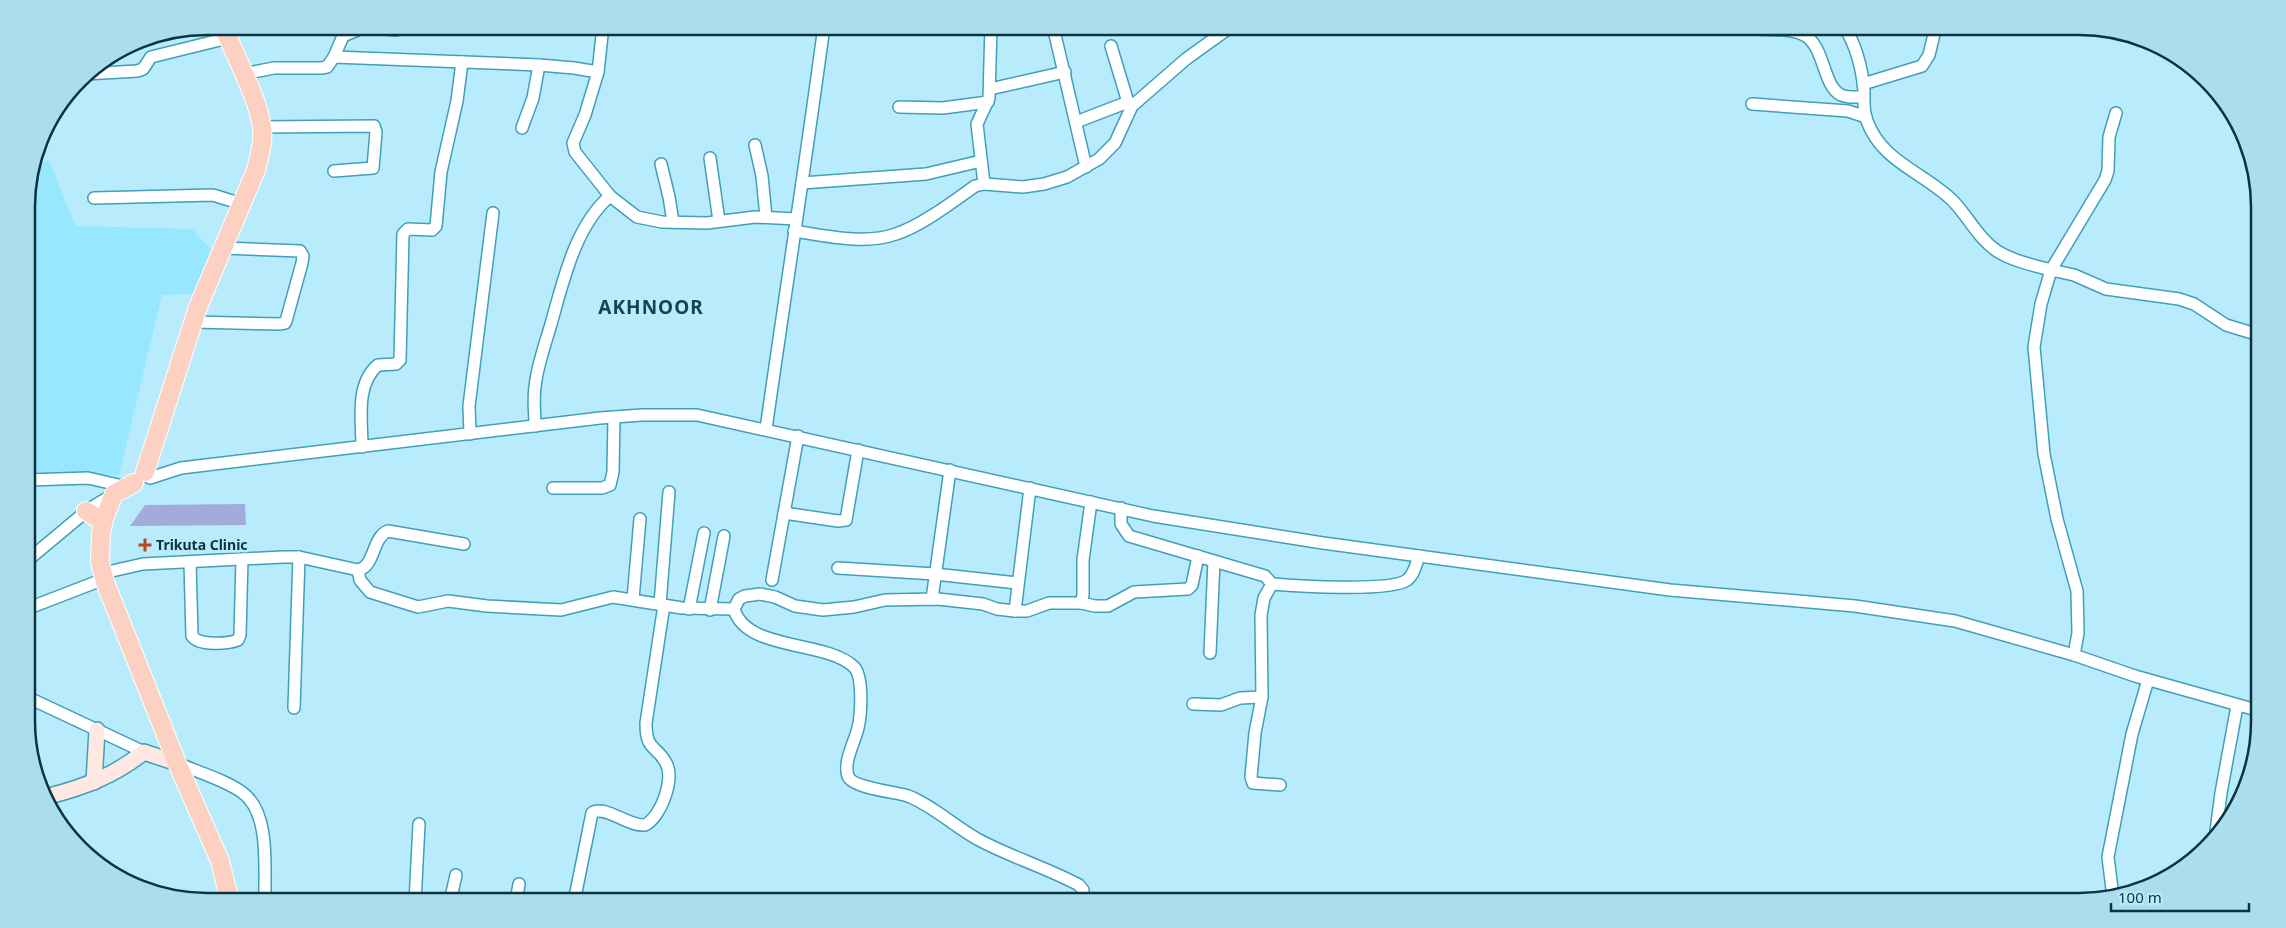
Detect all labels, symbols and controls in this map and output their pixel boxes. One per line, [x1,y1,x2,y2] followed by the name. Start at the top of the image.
[598,294,704,320] district label: AKHNOOR
[156,535,248,554] place label: Trikuta Clinic
[138,538,152,552] marker: Trikuta Clinic
[2111,880,2248,912] scale bar
[2118,887,2162,907] text: 100 m

